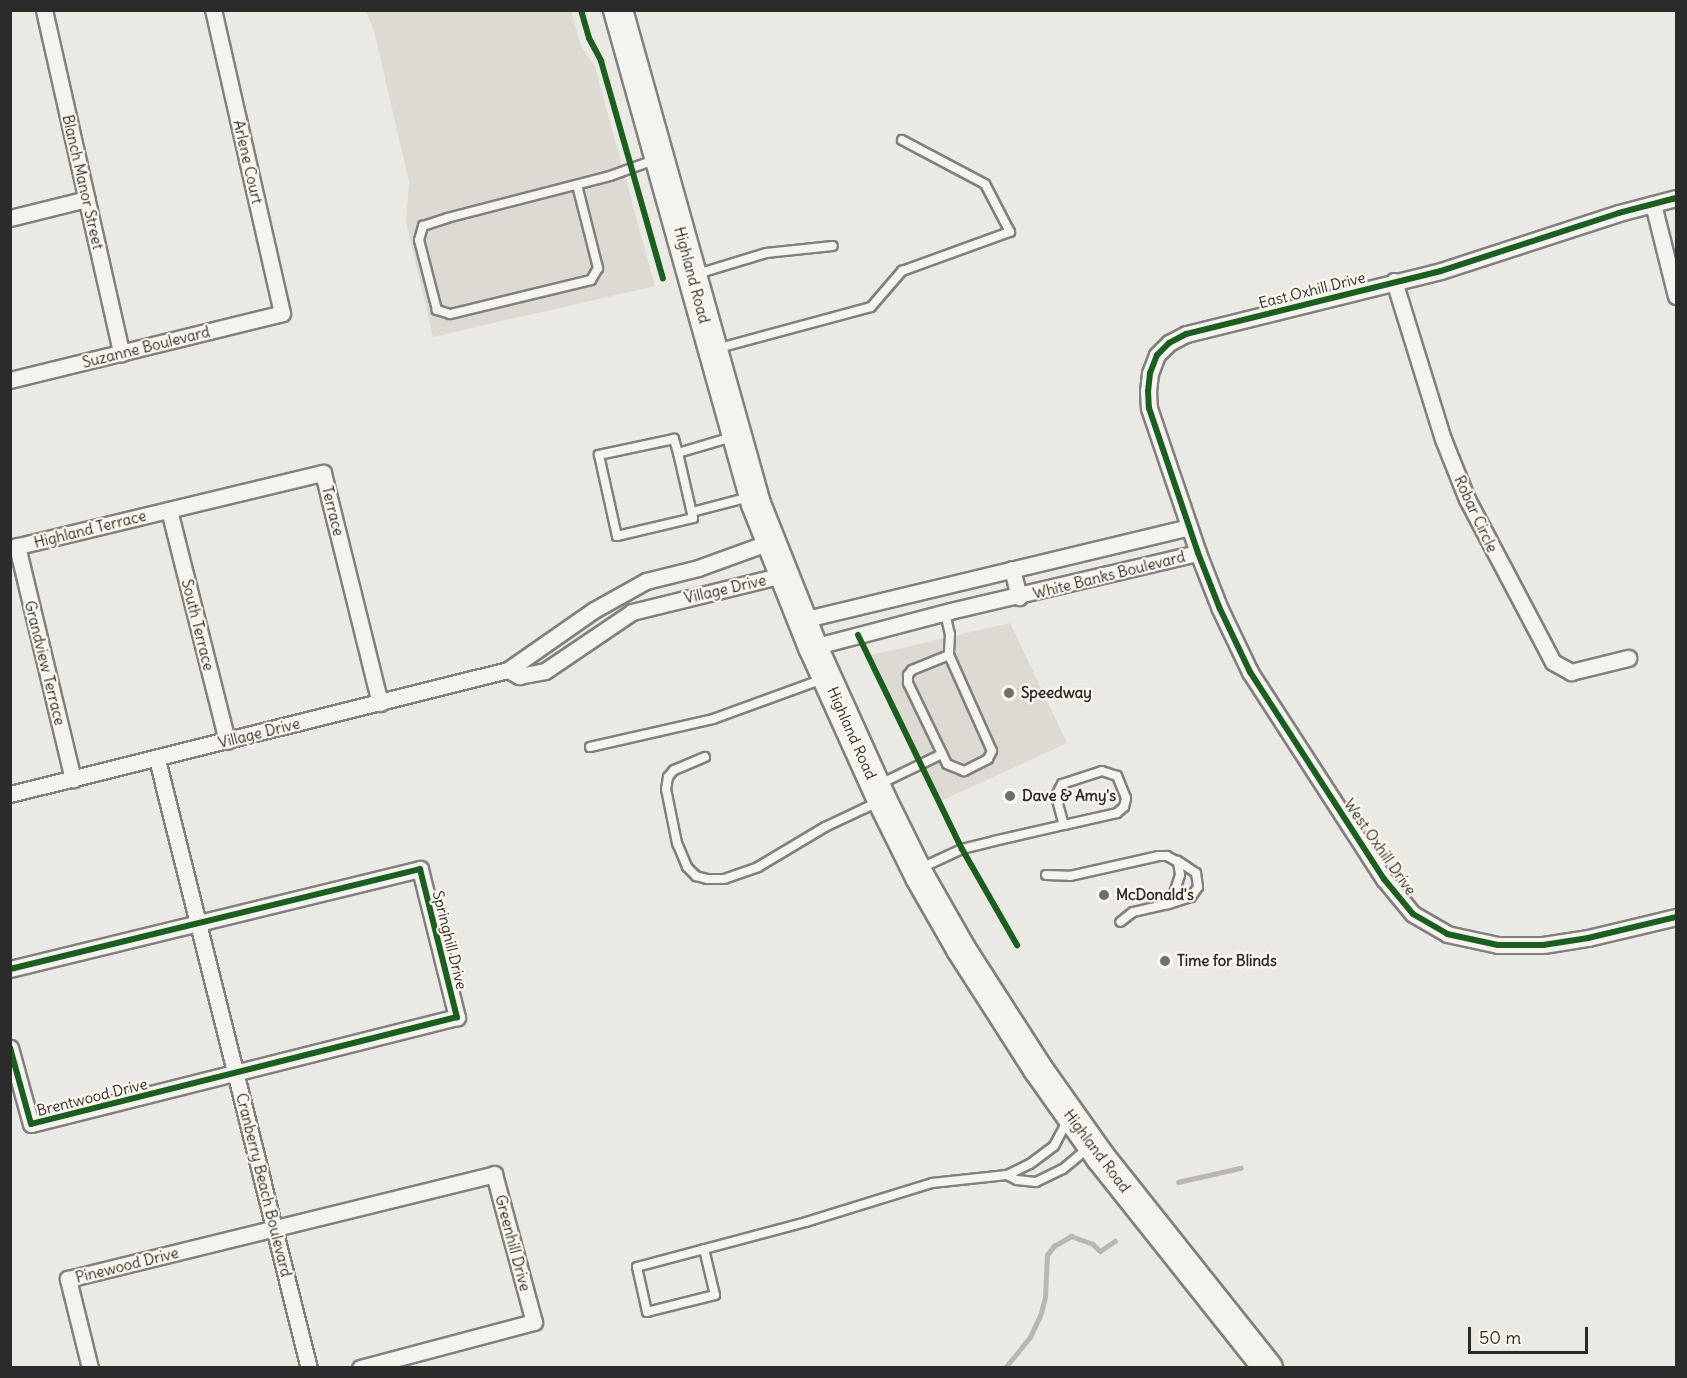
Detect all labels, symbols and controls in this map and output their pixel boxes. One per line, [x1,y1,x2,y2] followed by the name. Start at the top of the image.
[59,113,107,251] street label: Blanch Manor Street
[230,118,266,206] street label: Arlene Court
[670,225,714,325] street label: Highland Road
[1257,268,1367,312] street label: East Oxhill Drive
[80,322,212,372] street label: Suzanne Boulevard
[1450,473,1502,555] street label: Robar Circle
[318,484,348,538] street label: Terrace
[32,506,148,552] street label: Highland Terrace
[1031,547,1187,603] street label: White Banks Boulevard
[682,571,768,607] street label: Village Drive
[178,577,218,673] street label: South Terrace
[21,599,69,727] street label: Grandview Terrace
[824,684,880,782] street label: Highland Road
[1021,684,1092,702] place label: Speedway
[1002,686,1016,700] marker: Speedway
[216,714,302,752] street label: Village Drive
[1022,787,1116,805] place label: Dave & Amy's
[1003,789,1017,803] marker: Dave & Amy's
[1340,795,1420,899] street label: West Oxhill Drive
[1116,886,1194,904] place label: McDonald's
[1097,888,1111,902] marker: McDonald's
[429,889,471,991] street label: Springhill Drive
[1177,952,1277,970] place label: Time for Blinds
[1158,954,1172,968] marker: Time for Blinds
[35,1075,149,1119] street label: Brentwood Drive
[232,1091,296,1279] street label: Cranberry Beach Boulevard
[1060,1106,1134,1196] street label: Highland Road
[491,1193,535,1293] street label: Greenhill Drive
[74,1243,180,1287] street label: Pinewood Drive
[1471,1315,1591,1353] scale bar
[1479,1326,1521,1349] text: 50 m

